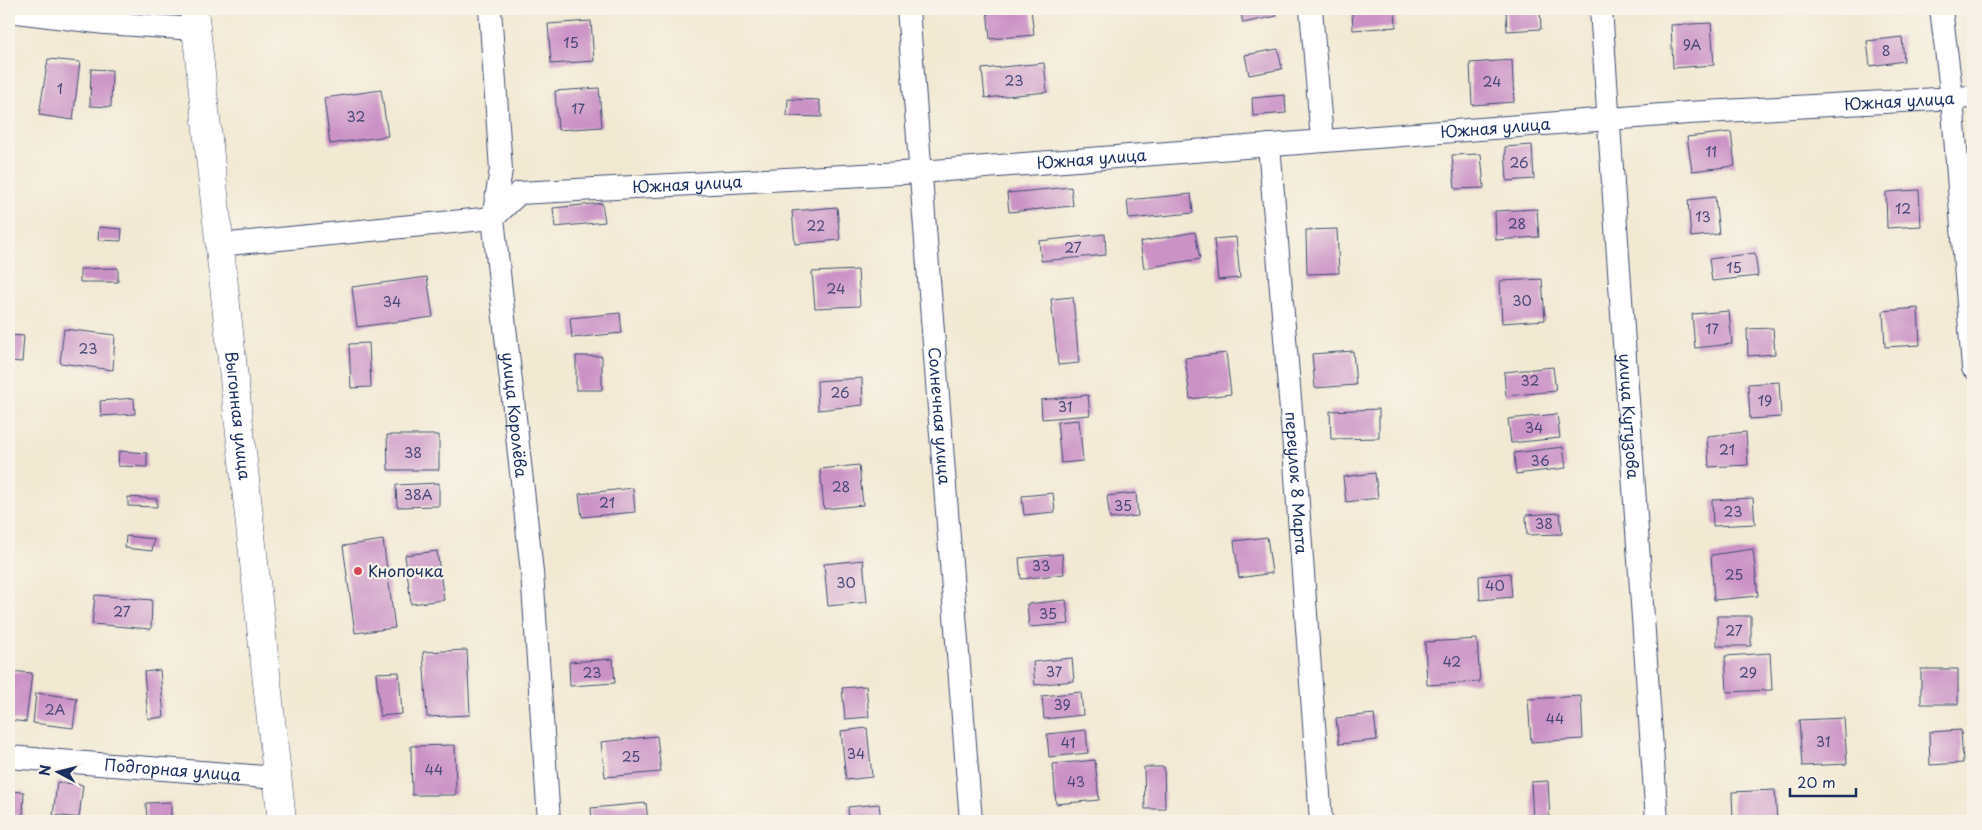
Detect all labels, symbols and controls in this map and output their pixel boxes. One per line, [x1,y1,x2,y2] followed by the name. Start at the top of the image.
[563,32,579,53] house number: 15
[1683,34,1702,55] house number: 9А
[1882,40,1890,61] house number: 8
[1005,70,1023,91] house number: 23
[1483,71,1501,92] house number: 24
[57,78,63,99] house number: 1
[1844,85,1955,115] street label: Южная улица
[571,98,585,119] house number: 17
[347,106,365,127] house number: 32
[1439,111,1551,143] street label: Южная улица
[1705,141,1717,162] house number: 11
[1036,142,1147,174] street label: Южная улица
[1509,152,1529,173] house number: 26
[632,168,743,198] street label: Южная улица
[1895,198,1911,219] house number: 12
[1695,206,1711,227] house number: 13
[1508,213,1526,234] house number: 28
[807,215,825,236] house number: 22
[1064,237,1082,258] house number: 27
[1726,257,1742,278] house number: 15
[827,278,845,299] house number: 24
[1512,290,1532,311] house number: 30
[383,291,401,312] house number: 34
[1705,318,1719,339] house number: 17
[79,338,97,359] house number: 23
[923,346,958,485] street label: Солнечная улица
[220,350,258,481] street label: Выгонная улица
[497,351,535,479] street label: улица Королёва
[1614,352,1646,480] street label: улица Кутузова
[1521,370,1539,391] house number: 32
[830,382,850,403] house number: 26
[1758,390,1772,411] house number: 19
[1058,396,1072,417] house number: 31
[1280,411,1315,555] street label: переулок 8 Марта
[1525,417,1543,438] house number: 34
[1719,439,1735,460] house number: 21
[404,442,422,463] house number: 38
[1530,450,1550,471] house number: 36
[832,476,850,497] house number: 28
[404,484,433,505] house number: 38А
[599,492,615,513] house number: 21
[1114,495,1132,516] house number: 35
[1724,501,1742,522] house number: 23
[1535,513,1553,534] house number: 38
[1032,555,1050,576] house number: 33
[368,558,443,582] place label: Кнопочка
[1725,564,1743,585] house number: 25
[352,565,364,577] marker: Кнопочка
[836,572,856,593] house number: 30
[1485,575,1505,596] house number: 40
[113,601,131,622] house number: 27
[1039,603,1057,624] house number: 35
[1725,620,1743,641] house number: 27
[1443,651,1461,672] house number: 42
[1046,661,1063,682] house number: 37
[583,662,601,683] house number: 23
[1739,662,1757,683] house number: 29
[1053,694,1071,715] house number: 39
[45,699,66,720] house number: 2А
[1546,708,1564,729] house number: 44
[1816,731,1830,752] house number: 31
[1061,732,1075,753] house number: 41
[847,743,865,764] house number: 34
[622,746,640,767] house number: 25
[32,748,82,798] north arrow
[103,752,242,786] street label: Подгорная улица
[425,759,443,780] house number: 44
[34,764,56,777] text: N
[1790,765,1856,797] scale bar
[1797,770,1836,793] text: 20 m
[1067,771,1085,792] house number: 43

